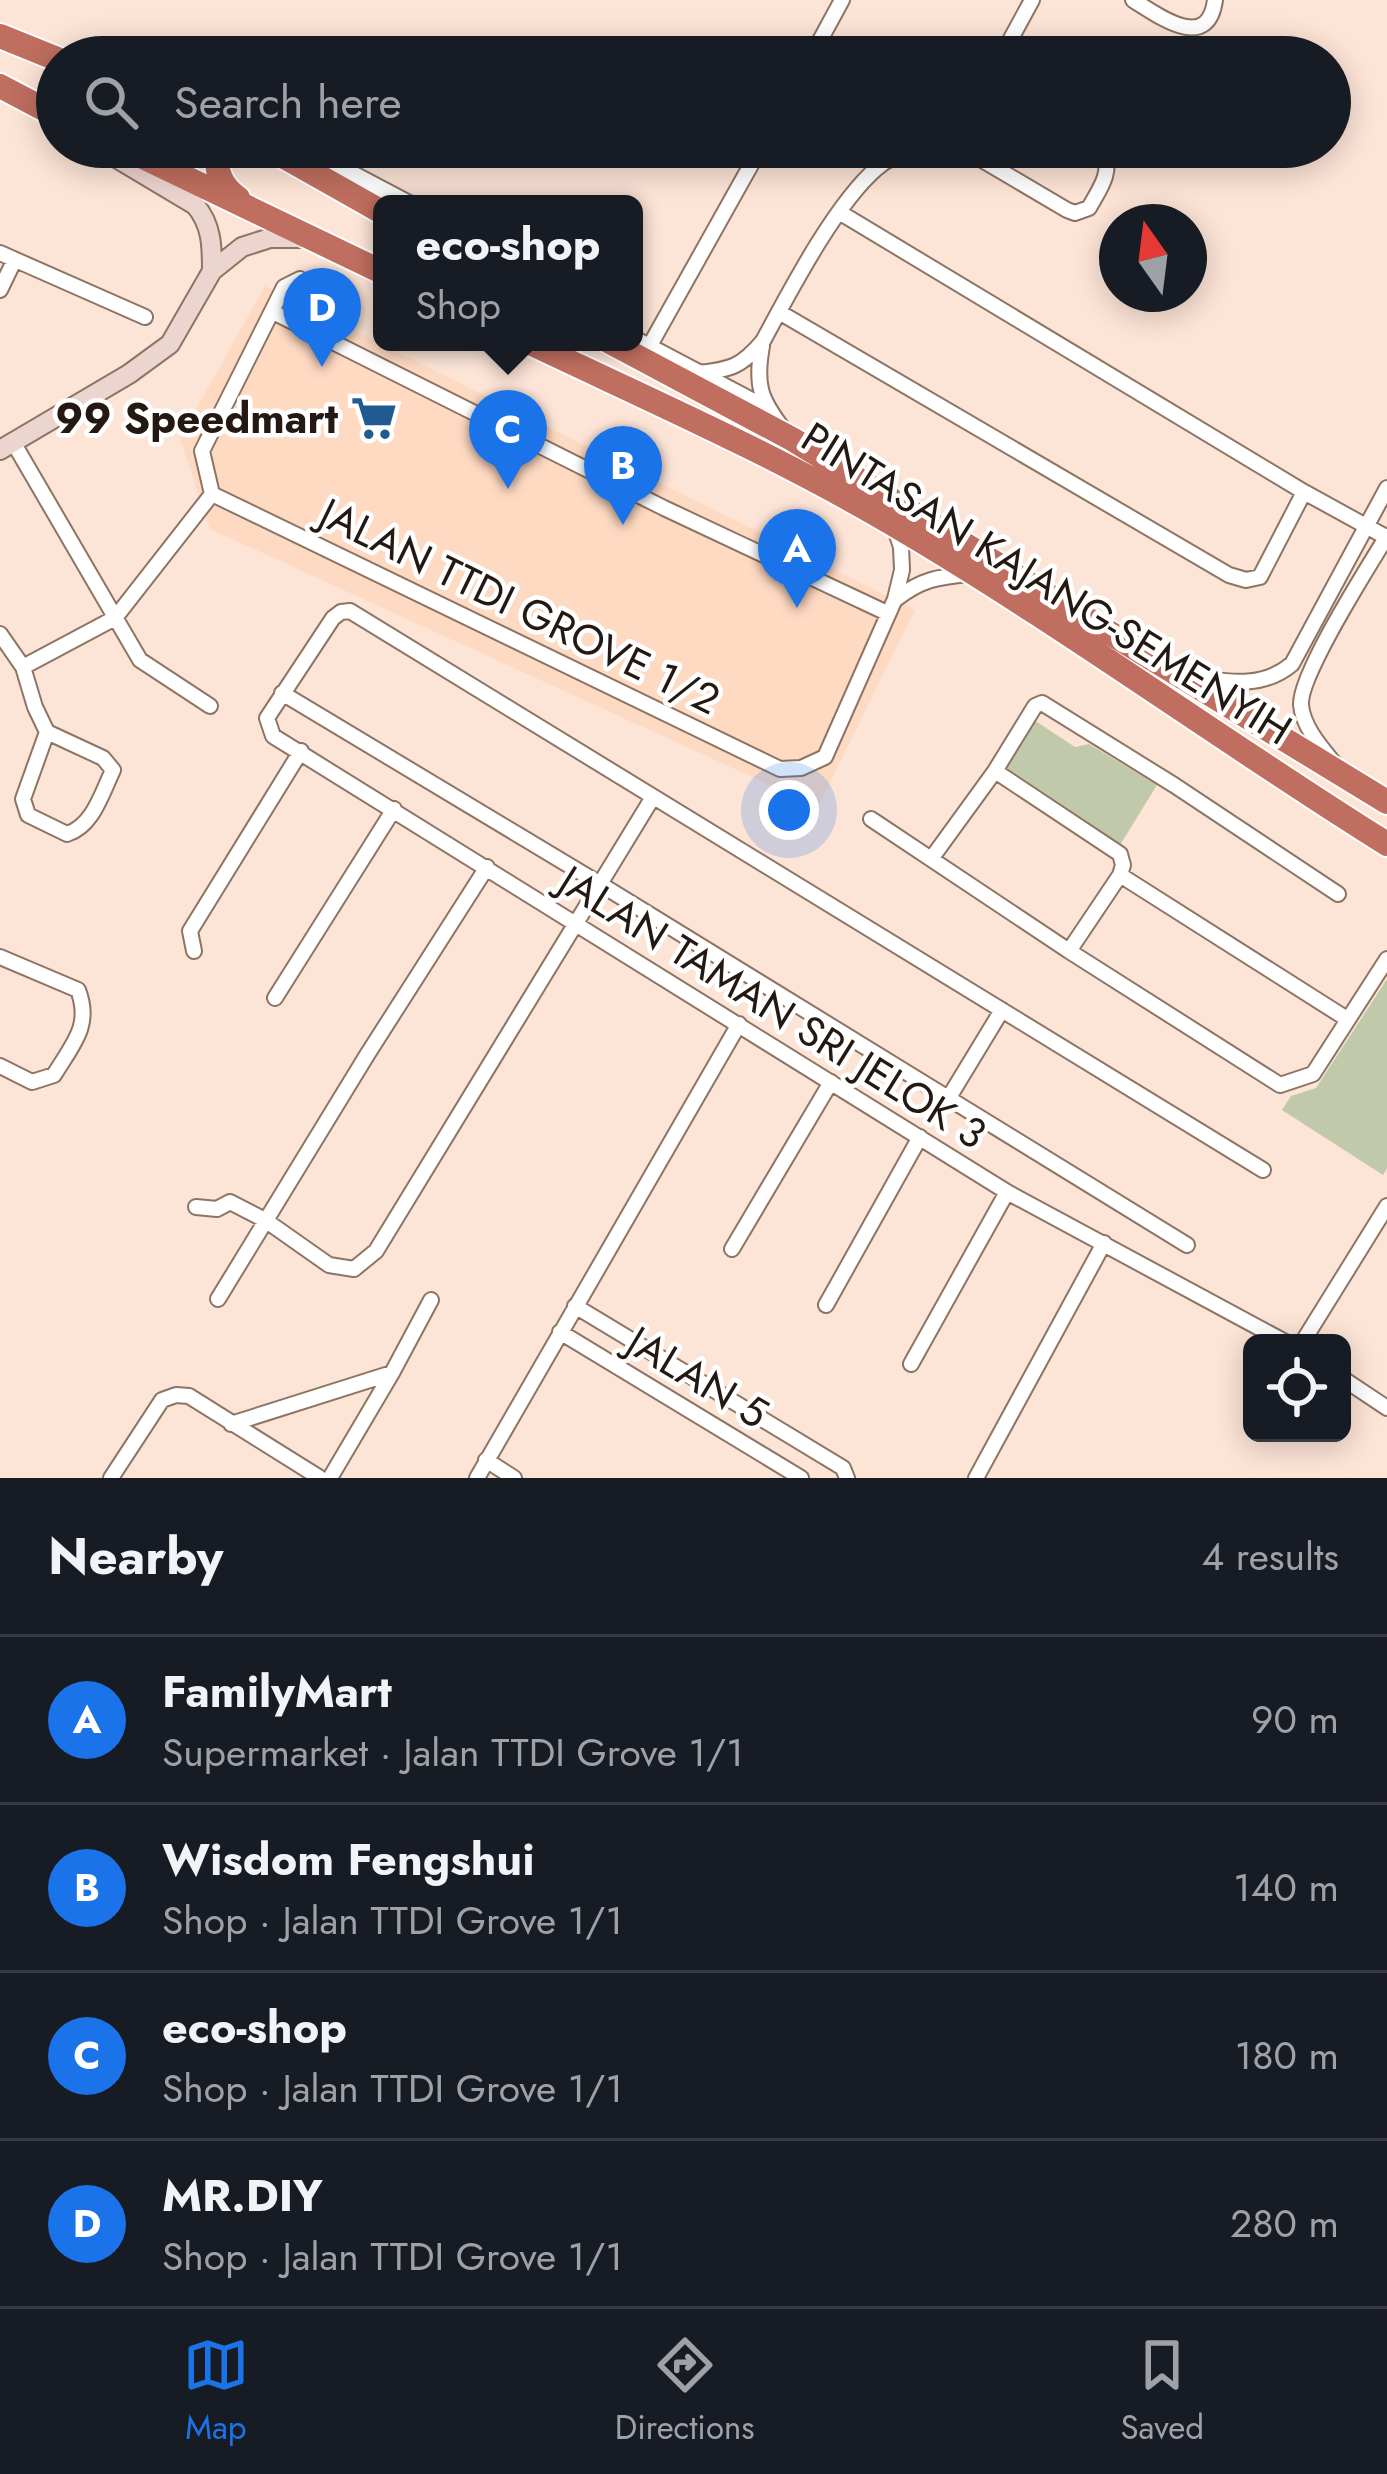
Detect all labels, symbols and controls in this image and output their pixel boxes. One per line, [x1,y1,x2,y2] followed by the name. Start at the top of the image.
[36,36,1351,168] search box
[78,69,144,135] icon: search
[174,70,402,135] text: Search here
[373,195,643,351] popup
[1099,204,1207,312] north arrow
[416,212,601,277] text: eco-shop
[283,268,361,367] pin: D
[416,277,501,334] text: Shop
[55,388,339,449] place label: 99 Speedmart
[469,390,547,489] pin: C
[349,393,399,443] supermarket icon: 99 Speedmart
[793,411,1301,755] street label: PINTASAN KAJANG-SEMENYIH
[584,426,662,525] pin: B
[305,481,730,730] street label: JALAN TTDI GROVE 1/2
[758,509,836,608] pin: A
[759,780,819,840] your location
[543,848,998,1164] street label: JALAN TAMAN SRI JELOK 3
[612,1309,780,1443] street label: JALAN 5
[1243,1334,1351,1442] map controls
[1243,1334,1351,1442] button: locate
[48,1519,223,1593] text: Nearby
[1201,1528,1339,1585] text: 4 results
[162,1659,392,1724] text: FamilyMart
[73,1691,101,1748] text: A
[1251,1691,1339,1748] text: 90 m
[162,1724,744,1781] text: Supermarket · Jalan TTDI Grove 1/1
[162,1827,535,1892] text: Wisdom Fengshui
[74,1859,100,1916] text: B
[1233,1859,1339,1916] text: 140 m
[162,1892,623,1949] text: Shop · Jalan TTDI Grove 1/1
[162,1995,347,2060] text: eco-shop
[73,2027,101,2084] text: C
[1235,2027,1339,2084] text: 180 m
[162,2060,623,2117] text: Shop · Jalan TTDI Grove 1/1
[162,2163,323,2228] text: MR.DIY
[73,2195,101,2252] text: D
[1230,2195,1339,2252] text: 280 m
[162,2228,623,2285] text: Shop · Jalan TTDI Grove 1/1
[183,2332,249,2451] tab: Map
[615,2332,755,2451] tab: Directions
[1120,2332,1204,2451] tab: Saved

